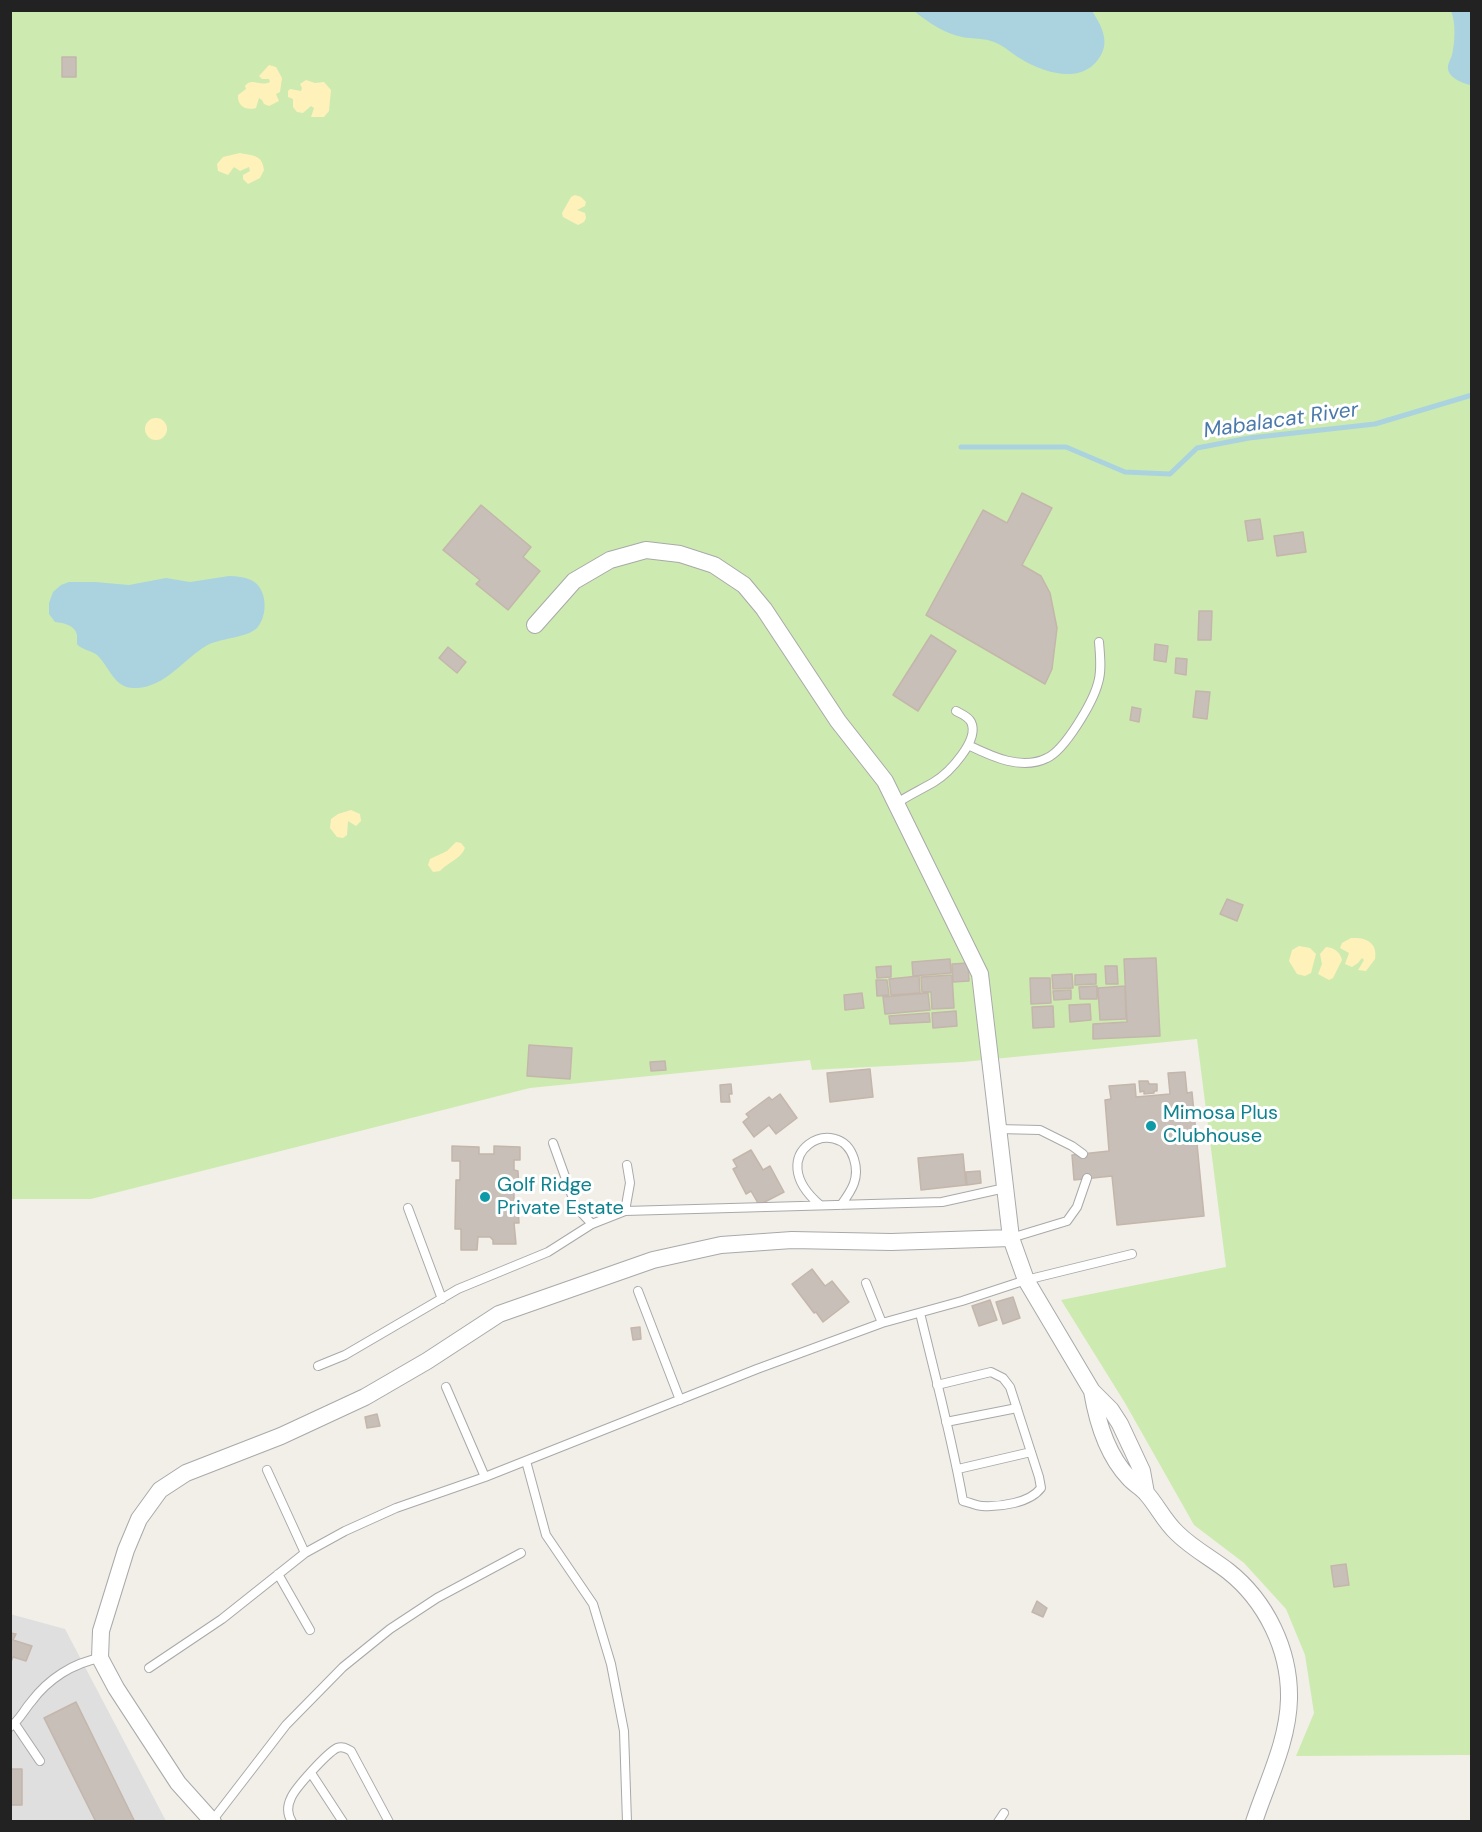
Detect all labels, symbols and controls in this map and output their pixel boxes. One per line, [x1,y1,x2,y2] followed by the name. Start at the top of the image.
[1202,398,1360,444] water label: Mabalacat River
[1163,1102,1278,1149] place label: Mimosa Plus Clubhouse
[1144,1119,1158,1133] marker: Mimosa Plus Clubhouse
[497,1174,624,1221] place label: Golf Ridge Private Estate
[478,1190,492,1204] marker: Golf Ridge Private Estate

